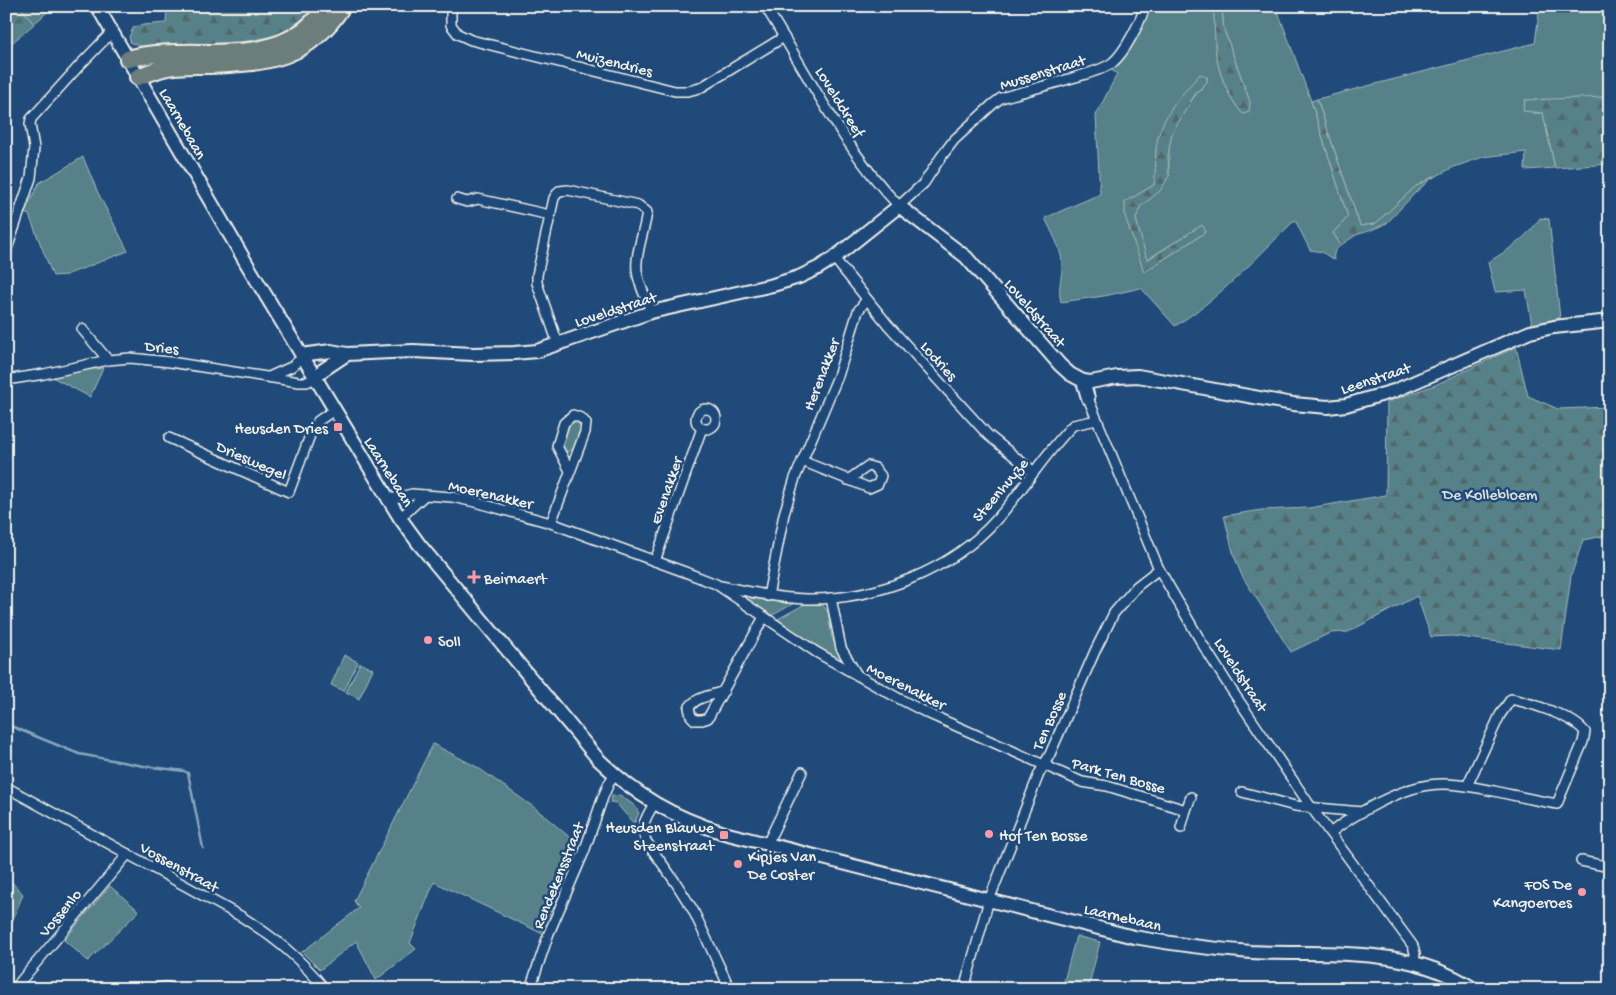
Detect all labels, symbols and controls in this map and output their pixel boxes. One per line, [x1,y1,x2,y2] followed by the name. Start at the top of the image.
[574,46,655,83] street label: Muizendries
[998,52,1090,96] street label: Mussenstraat
[809,64,868,142] street label: Lovelddreef
[153,86,209,164] street label: Laarnebaan
[998,276,1069,354] street label: Loveldstraat
[573,289,661,333] street label: Loveldstraat
[801,335,846,414] street label: Herenakker
[143,338,180,361] street label: Dries
[915,339,961,387] street label: Lodries
[1339,360,1415,401] street label: Leenstraat
[234,421,329,440] place label: Heusden Dries
[332,421,344,433] marker: Heusden Dries
[358,434,416,512] street label: Laarnebaan
[211,438,289,486] street label: Drieswegel
[648,454,689,527] street label: Evenakker
[970,455,1034,527] street label: Steenhuyze
[446,477,536,516] street label: Moerenakker
[1442,487,1538,506] park label: De Kollebloem
[468,571,480,583] marker: Beirnaert
[483,571,548,590] place label: Beirnaert
[422,634,434,646] marker: Soll
[438,634,461,653] place label: Soll
[1208,635,1271,718] street label: Loveldstraat
[863,660,949,717] street label: Moerenakker
[1029,688,1073,755] street label: Ten Bosse
[1068,755,1168,800] street label: Park Ten Bosse
[530,819,591,932] street label: Rendekensstraat
[605,820,715,857] place label: Heusden Blauwe Steenstraat
[983,828,995,840] marker: Hof Ten Bosse
[999,828,1088,847] place label: Hof Ten Bosse
[718,829,730,841] marker: Heusden Blauwe Steenstraat
[135,839,222,899] street label: Vossenstraat
[747,849,817,886] place label: Kipjes Van De Coster
[732,858,744,870] marker: Kipjes Van De Coster
[1493,877,1573,914] place label: FOS De Kangoeroes
[36,886,87,943] street label: Vossenlo
[1576,886,1588,898] marker: FOS De Kangoeroes
[1082,901,1163,938] street label: Laarnebaan

